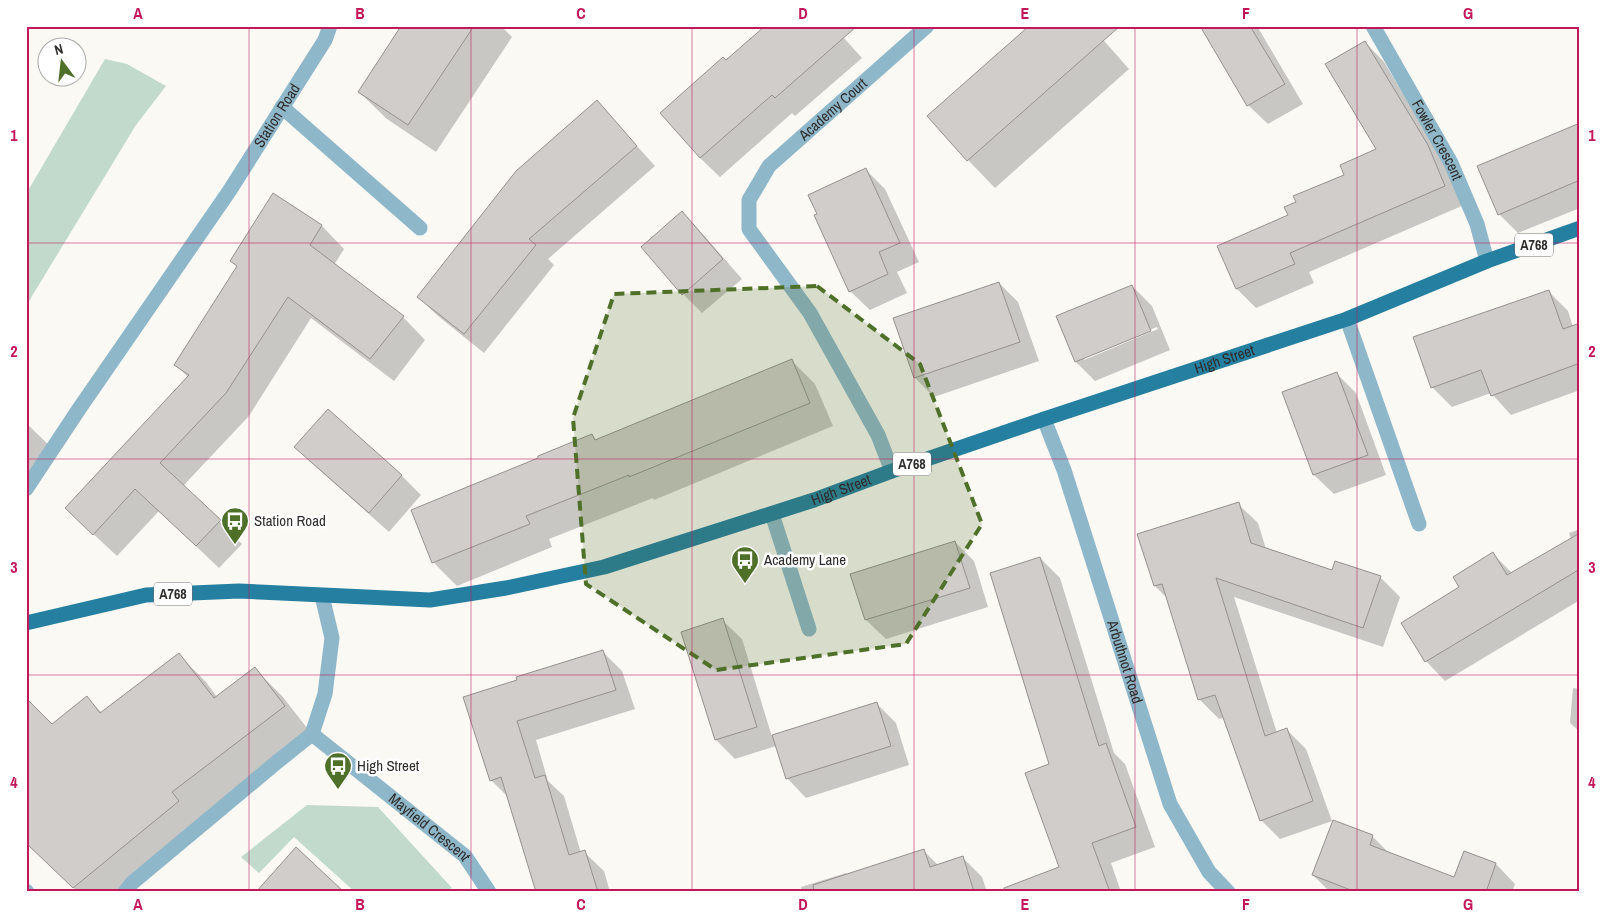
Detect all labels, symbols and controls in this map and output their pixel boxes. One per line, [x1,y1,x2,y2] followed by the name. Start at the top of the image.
[133,2,143,24] text: A
[355,2,365,24] text: B
[576,2,586,24] text: C
[798,2,808,24] text: D
[1021,2,1030,24] text: E
[1242,2,1250,24] text: F
[1463,2,1473,24] text: G
[38,38,88,88] north arrow
[52,40,65,59] text: N
[793,73,872,146] street label: Academy Court
[249,79,305,151] street label: Station Road
[1407,96,1468,184] street label: Fowler Crescent
[10,124,18,146] text: 1
[1588,124,1596,146] text: 1
[1515,234,1553,256] road number: A768
[1191,339,1258,379] street label: High Street
[10,340,18,362] text: 2
[1588,340,1596,362] text: 2
[893,452,931,476] road number: A768
[808,469,874,510] street label: High Street
[220,506,250,545] bus stop icon: Station Road
[254,510,326,531] place label: Station Road
[730,545,760,584] bus stop icon: Academy Lane
[763,549,846,570] place label: Academy Lane
[10,556,18,578] text: 3
[1588,556,1596,578] text: 3
[154,582,192,606] road number: A768
[1102,616,1148,706] street label: Arbuthnot Road
[323,751,353,790] bus stop icon: High Street
[357,755,420,776] place label: High Street
[10,771,18,793] text: 4
[1588,771,1596,793] text: 4
[384,788,477,865] street label: Mayfield Crescent
[133,893,143,915] text: A
[355,893,365,915] text: B
[576,893,586,915] text: C
[798,893,808,915] text: D
[1021,893,1030,915] text: E
[1242,893,1250,915] text: F
[1463,893,1473,915] text: G

